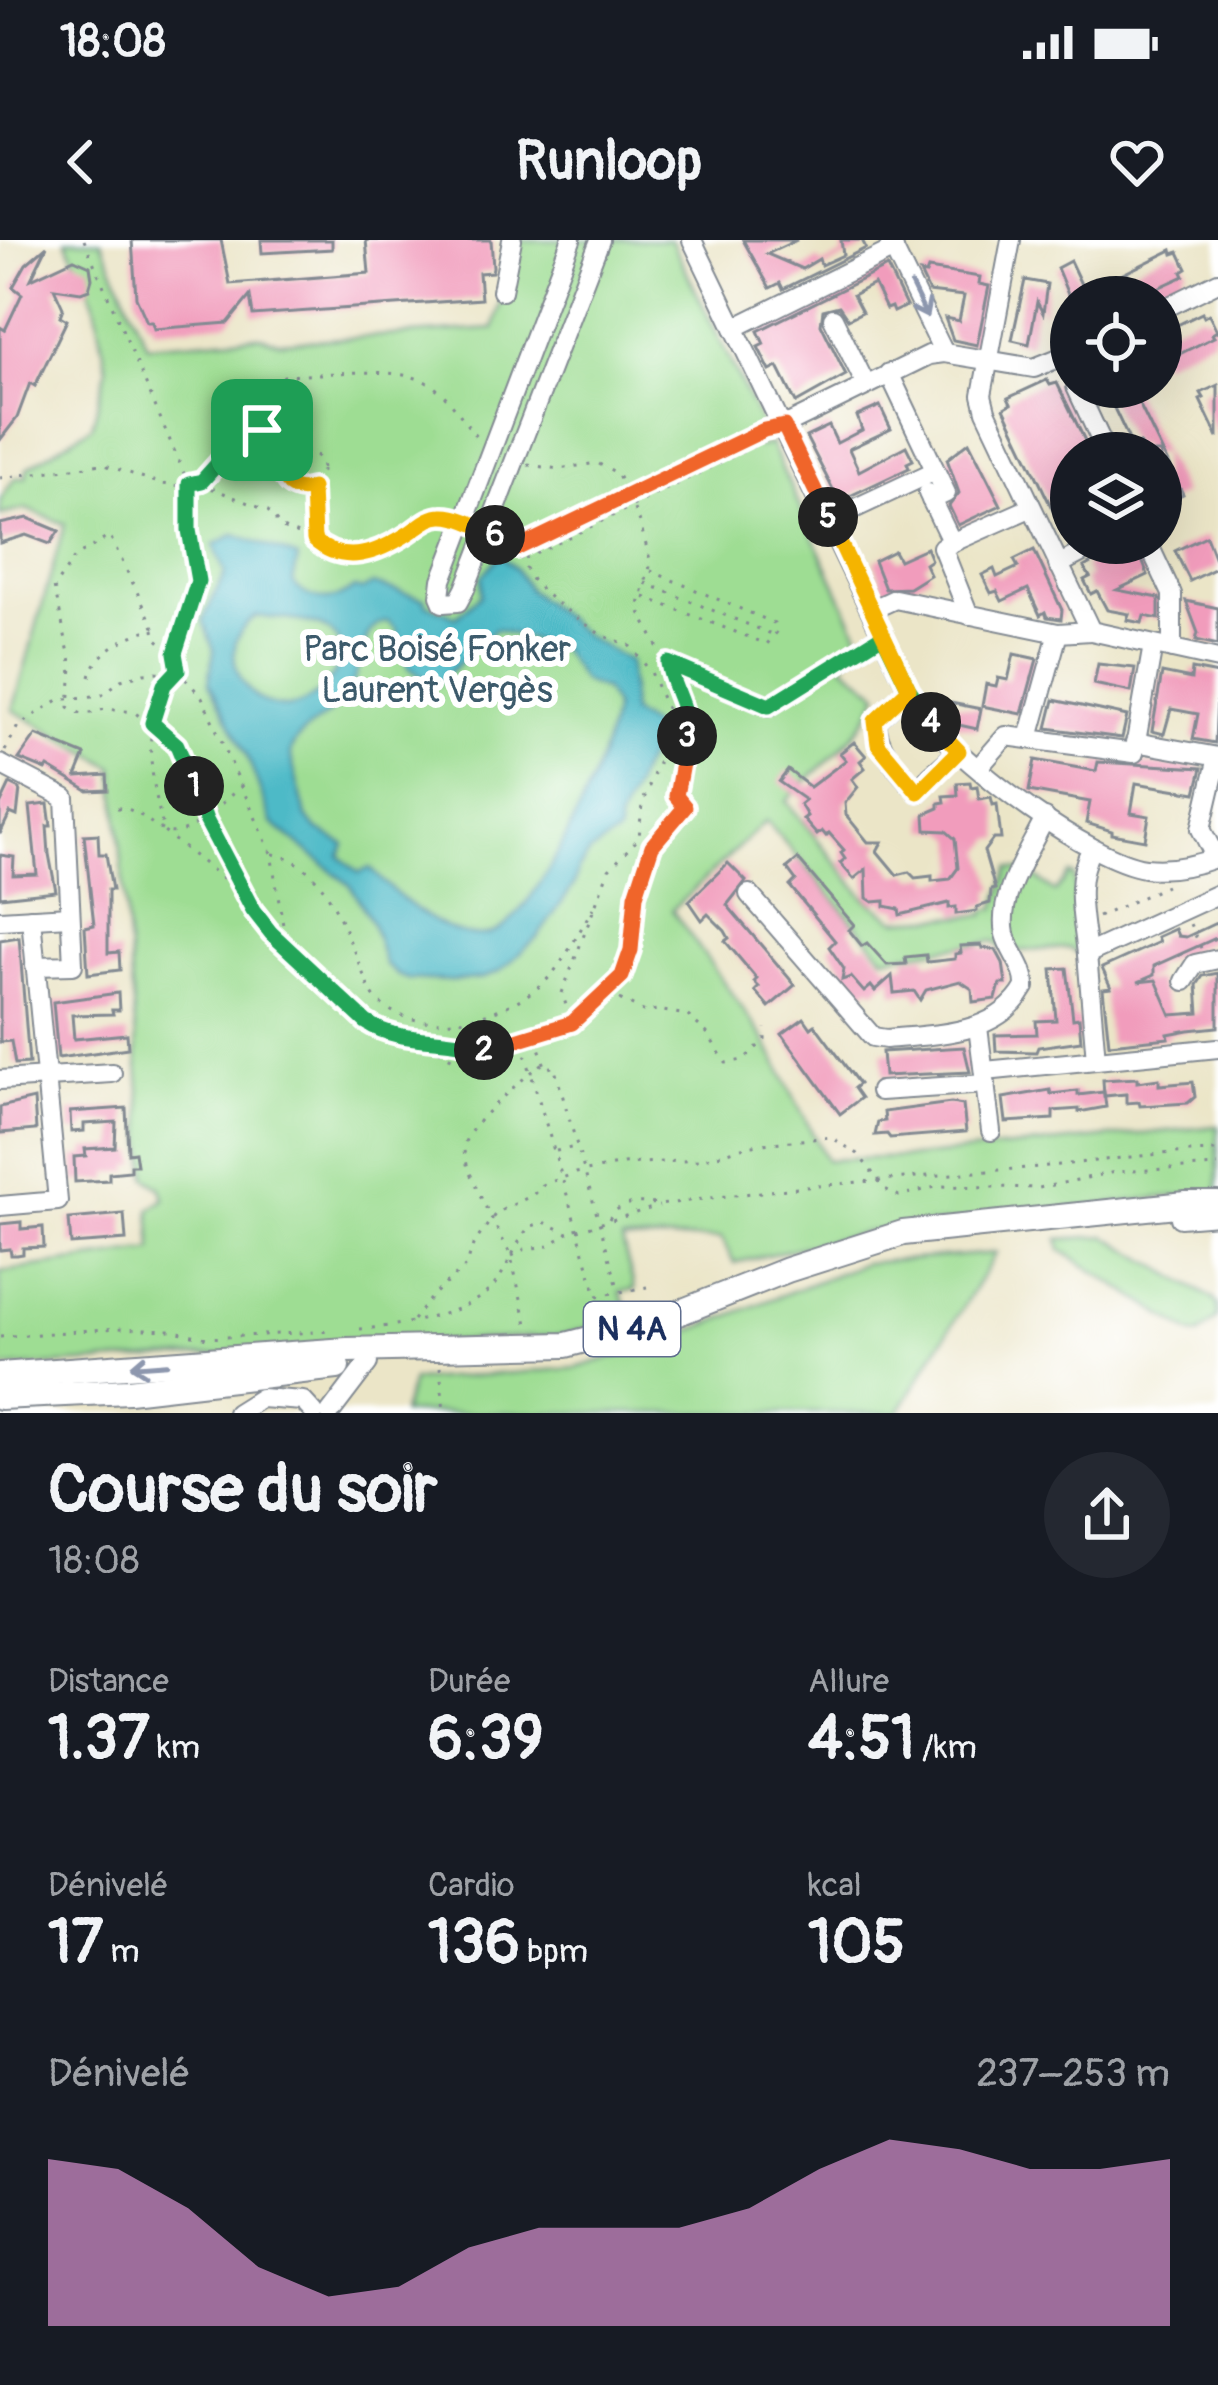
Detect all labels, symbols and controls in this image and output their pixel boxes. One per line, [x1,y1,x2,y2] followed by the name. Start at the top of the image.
[60,14,166,70] text: 18:08
[516,128,702,196] text: Runloop
[48,129,114,195] icon: back
[1104,129,1170,195] icon: heart
[1050,276,1182,564] map controls
[1050,276,1182,408] button: locate
[909,282,931,318] one-way arrow
[211,379,313,481] pin
[229,397,295,463] icon: arrive
[1050,432,1182,564] button: layers
[798,487,858,547] pin: 5
[819,496,837,537] text: 5
[465,505,525,565] pin: 6
[485,514,505,555] text: 6
[303,627,571,713] park label: Parc Boisé Fonker Laurent Vergès
[901,692,961,752] pin: 4
[921,701,941,742] text: 4
[657,706,717,766] pin: 3
[678,715,696,756] text: 3
[164,756,224,816] pin: 1
[188,765,200,806] text: 1
[454,1020,514,1080] pin: 2
[475,1029,493,1070] text: 2
[584,1302,680,1356] road number: N 4A
[130,1354,169,1377] one-way arrow
[48,1449,437,1532] text: Course du soir
[1044,1452,1170,1578] button: share
[48,1536,140,1585] text: 18:08
[48,1661,169,1702] text: Distance
[428,1661,510,1702] text: Durée
[808,1661,889,1702] text: Allure
[48,1702,150,1777] text: 1.37
[428,1702,543,1777] text: 6:39
[808,1702,915,1777] text: 4:51
[150,1727,200,1768] text: km
[915,1727,977,1768] text: /km
[48,1865,168,1906] text: Dénivelé
[428,1865,515,1906] text: Cardio
[808,1865,862,1906] text: kcal
[48,1906,103,1981] text: 17
[428,1906,520,1981] text: 136
[808,1906,905,1981] text: 105
[103,1931,140,1972] text: m
[520,1931,588,1972] text: bpm
[48,2049,190,2098] text: Dénivelé
[976,2049,1170,2098] text: 237–253 m

